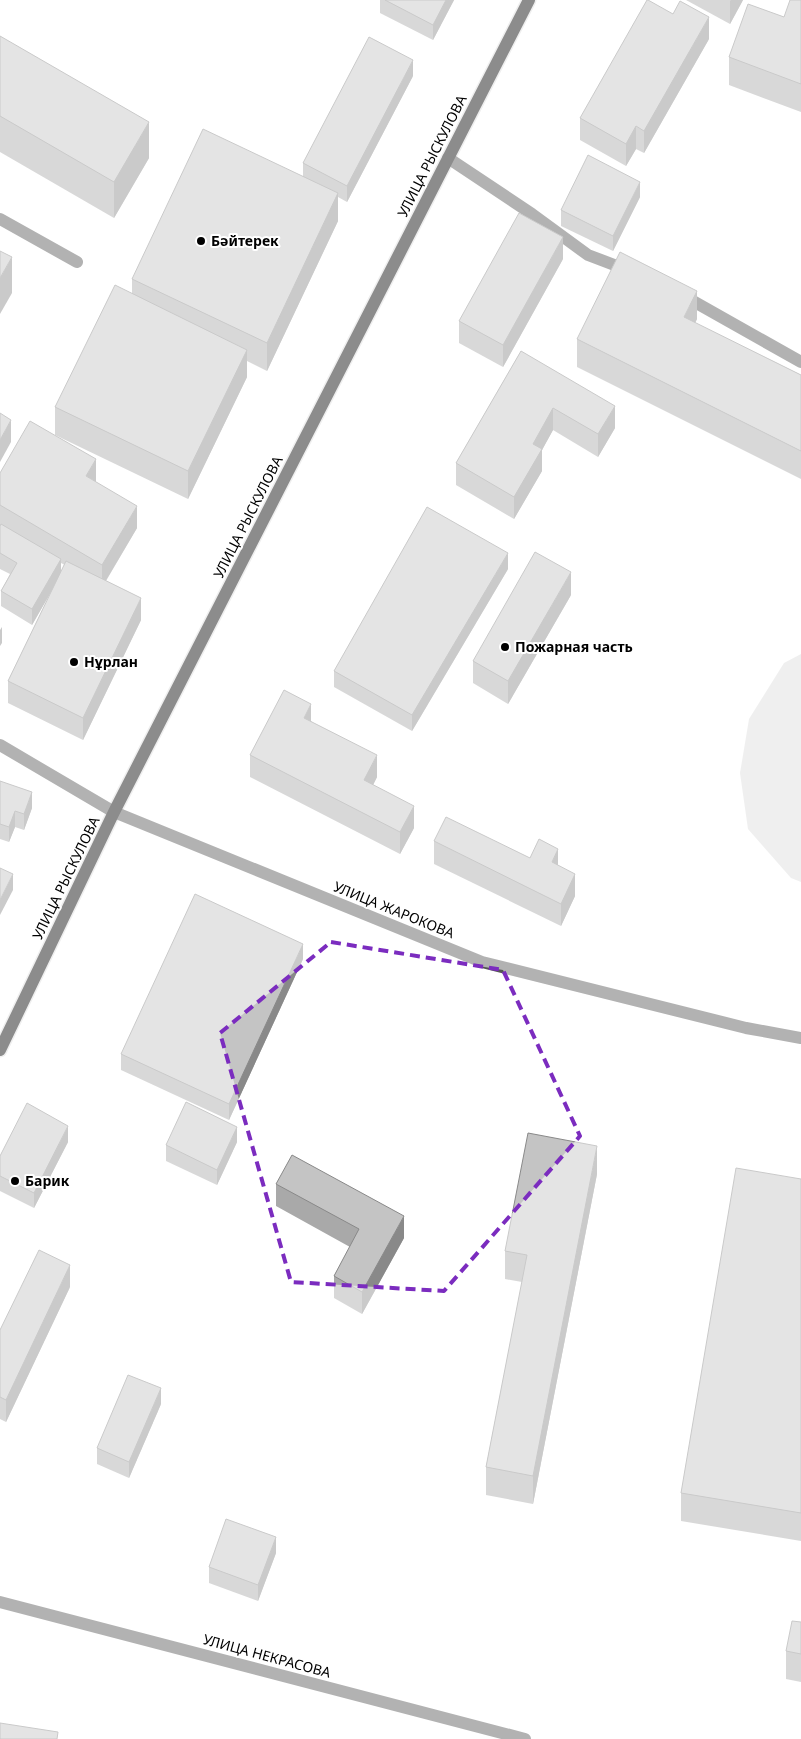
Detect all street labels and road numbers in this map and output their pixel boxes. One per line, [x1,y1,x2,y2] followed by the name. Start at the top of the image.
[393,91,471,220] street label: УЛИЦА РЫСКУЛОВА
[209,452,287,581] street label: УЛИЦА РЫСКУЛОВА
[28,813,104,942] street label: УЛИЦА РЫСКУЛОВА
[331,877,457,942] street label: УЛИЦА ЖАРОКОВА
[201,1629,333,1682] street label: УЛИЦА НЕКРАСОВА

